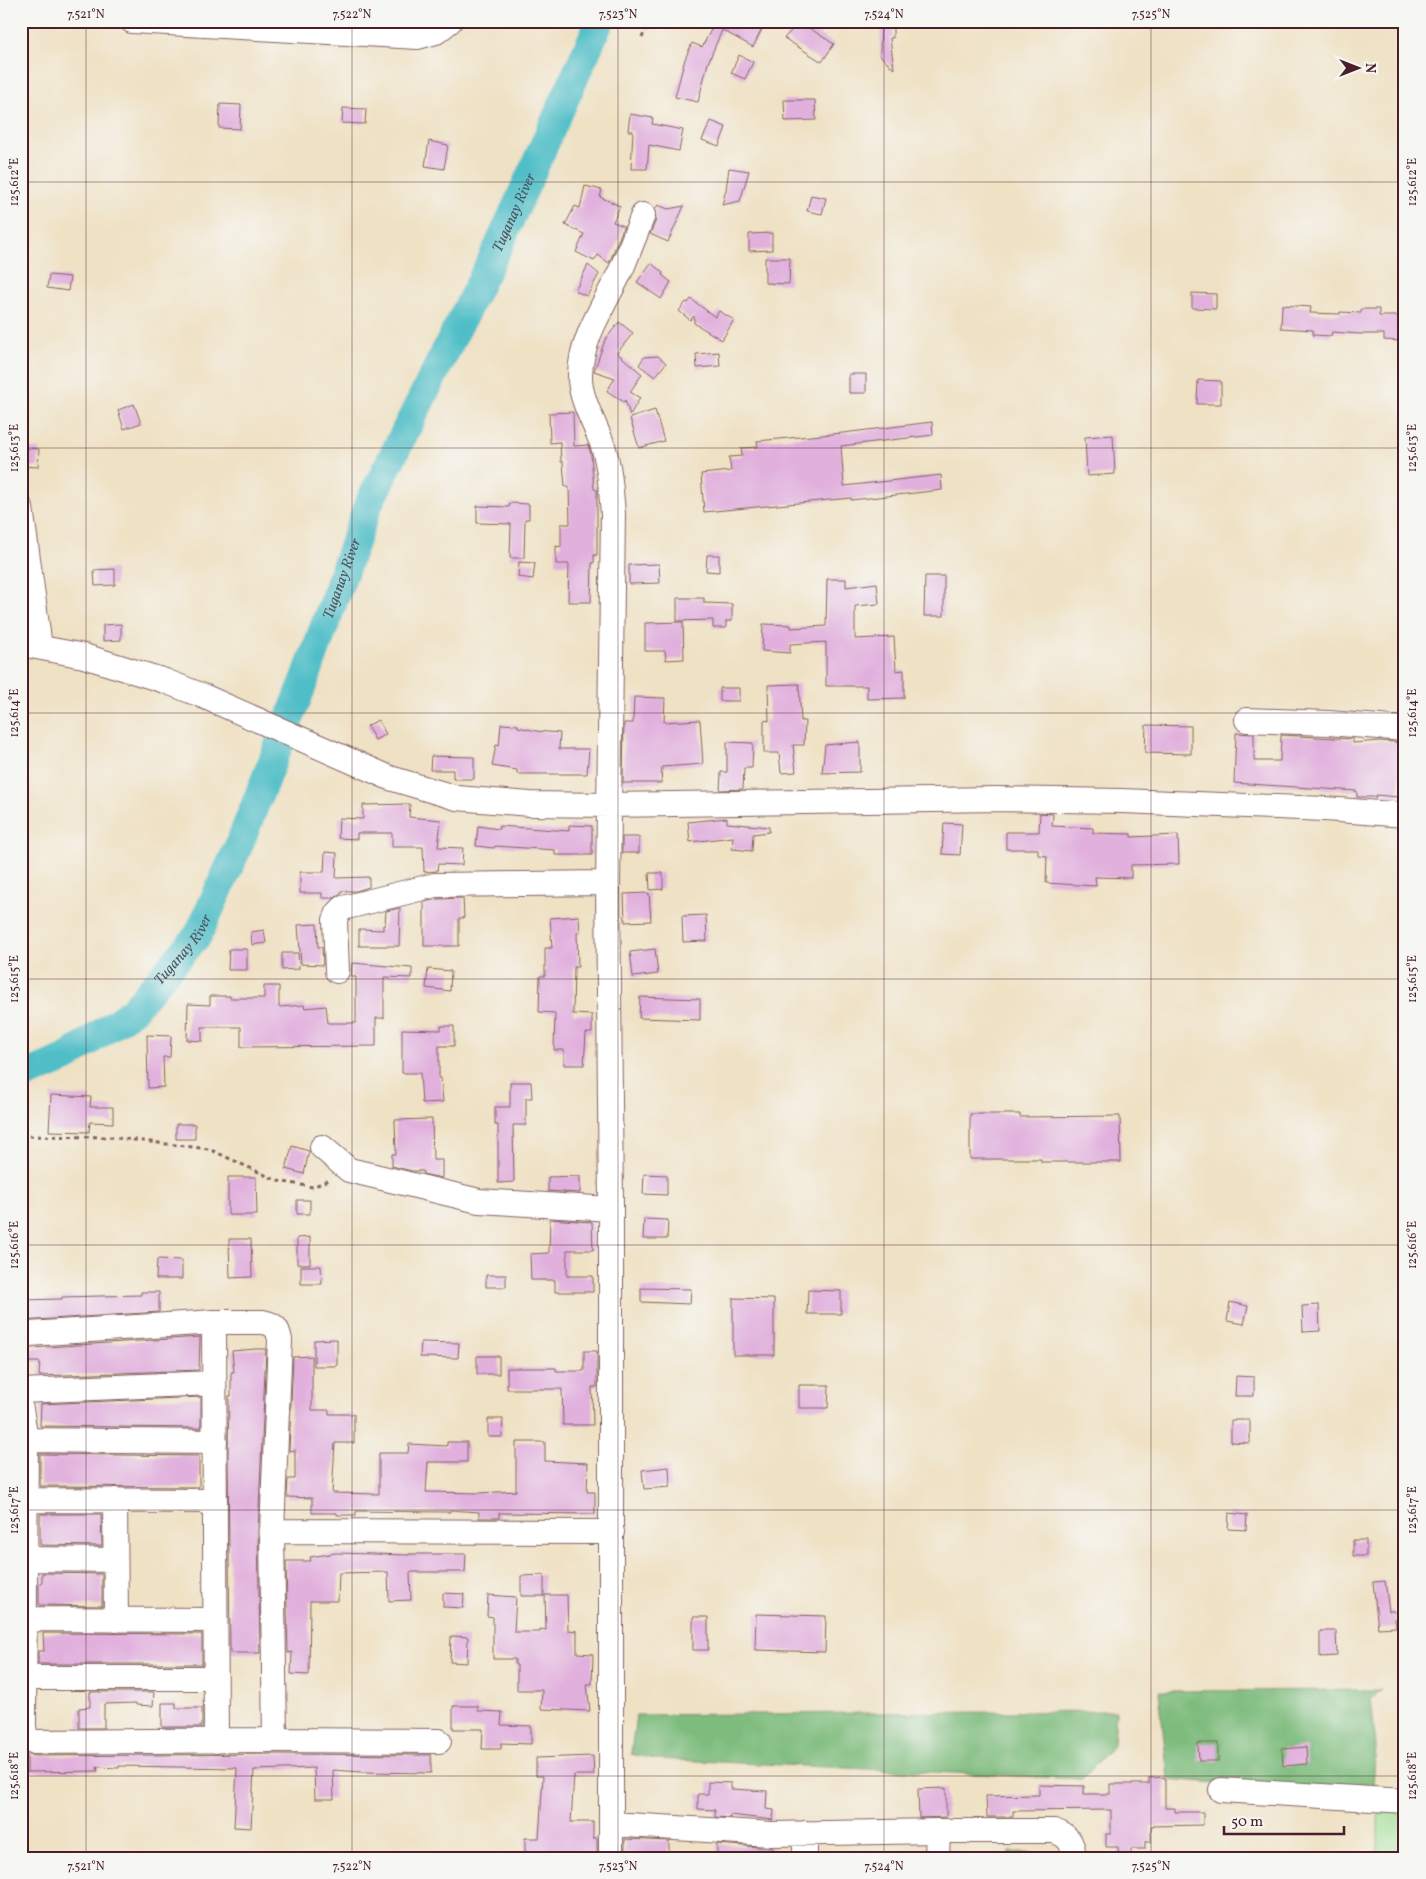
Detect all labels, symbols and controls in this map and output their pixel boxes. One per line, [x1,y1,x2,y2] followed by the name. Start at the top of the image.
[67,7,105,23] text: 7.521°N
[332,7,372,23] text: 7.522°N
[599,7,637,23] text: 7.523°N
[864,7,904,23] text: 7.524°N
[1132,7,1170,23] text: 7.525°N
[1334,42,1384,92] north arrow
[1360,63,1379,73] text: N
[7,158,23,206] text: 125.612°E
[1405,158,1421,206] text: 125.612°E
[488,170,542,256] water label: Tuganay River
[7,424,23,472] text: 125.613°E
[1405,424,1421,472] text: 125.613°E
[319,535,367,622] water label: Tuganay River
[7,689,23,737] text: 125.614°E
[1405,689,1421,737] text: 125.614°E
[150,911,218,990] water label: Tuganay River
[7,955,23,1003] text: 125.615°E
[1405,955,1421,1003] text: 125.615°E
[7,1221,23,1269] text: 125.616°E
[1405,1221,1421,1269] text: 125.616°E
[7,1486,23,1534] text: 125.617°E
[1405,1486,1421,1534] text: 125.617°E
[7,1752,23,1800] text: 125.618°E
[1405,1752,1421,1800] text: 125.618°E
[1224,1804,1344,1836] scale bar
[1231,1812,1263,1833] text: 50 m
[67,1859,105,1875] text: 7.521°N
[332,1859,372,1875] text: 7.522°N
[599,1859,637,1875] text: 7.523°N
[864,1859,904,1875] text: 7.524°N
[1132,1859,1170,1875] text: 7.525°N

